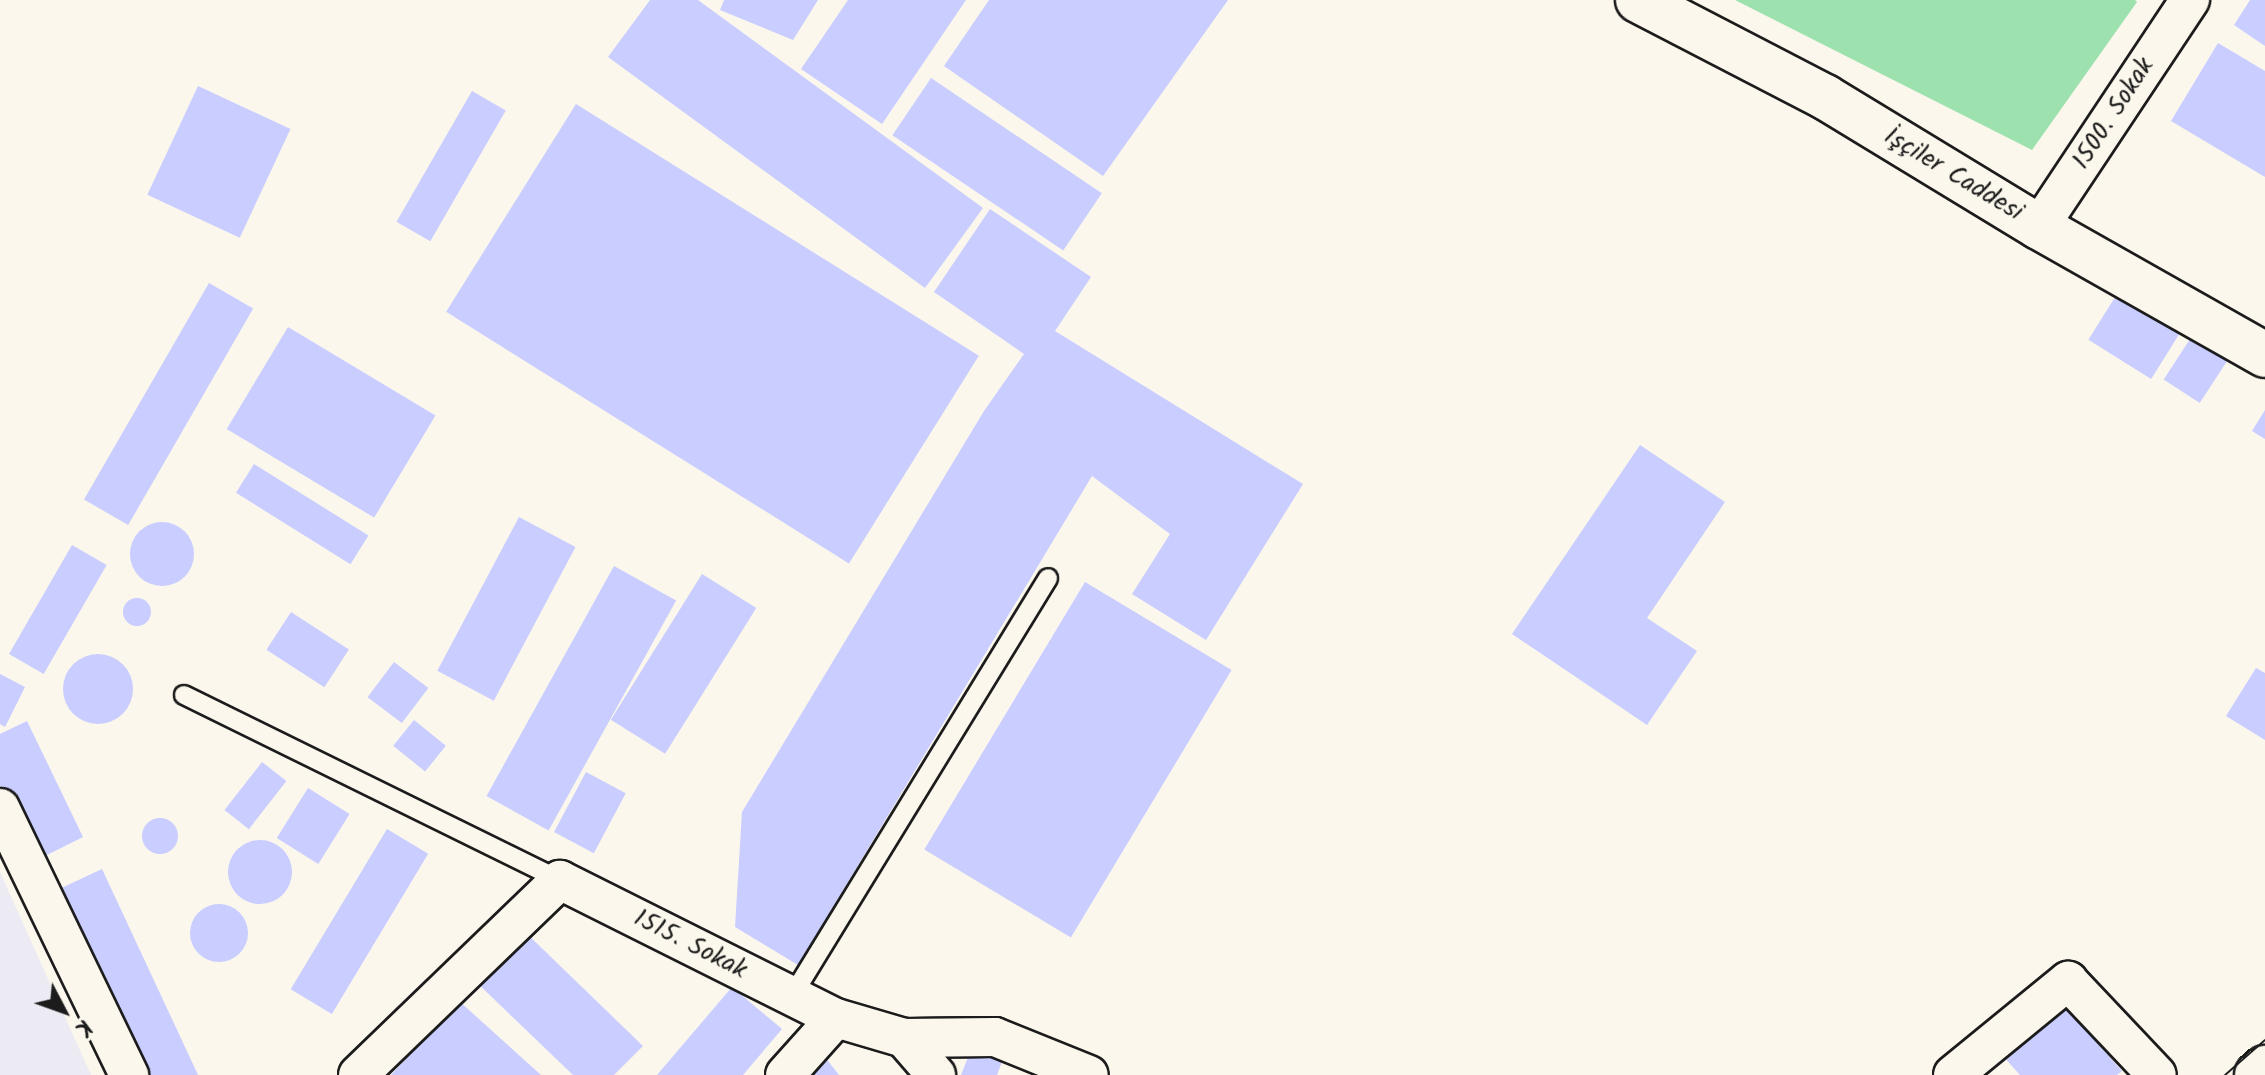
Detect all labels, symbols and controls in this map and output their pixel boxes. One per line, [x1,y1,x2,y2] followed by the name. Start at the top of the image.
[2066,52,2162,176] street label: 1500. Sokak
[1878,121,2028,229] street label: İşçiler Caddesi
[628,903,752,987] street label: 1515. Sokak
[24,971,104,1051] north arrow
[65,1011,100,1044] text: K

